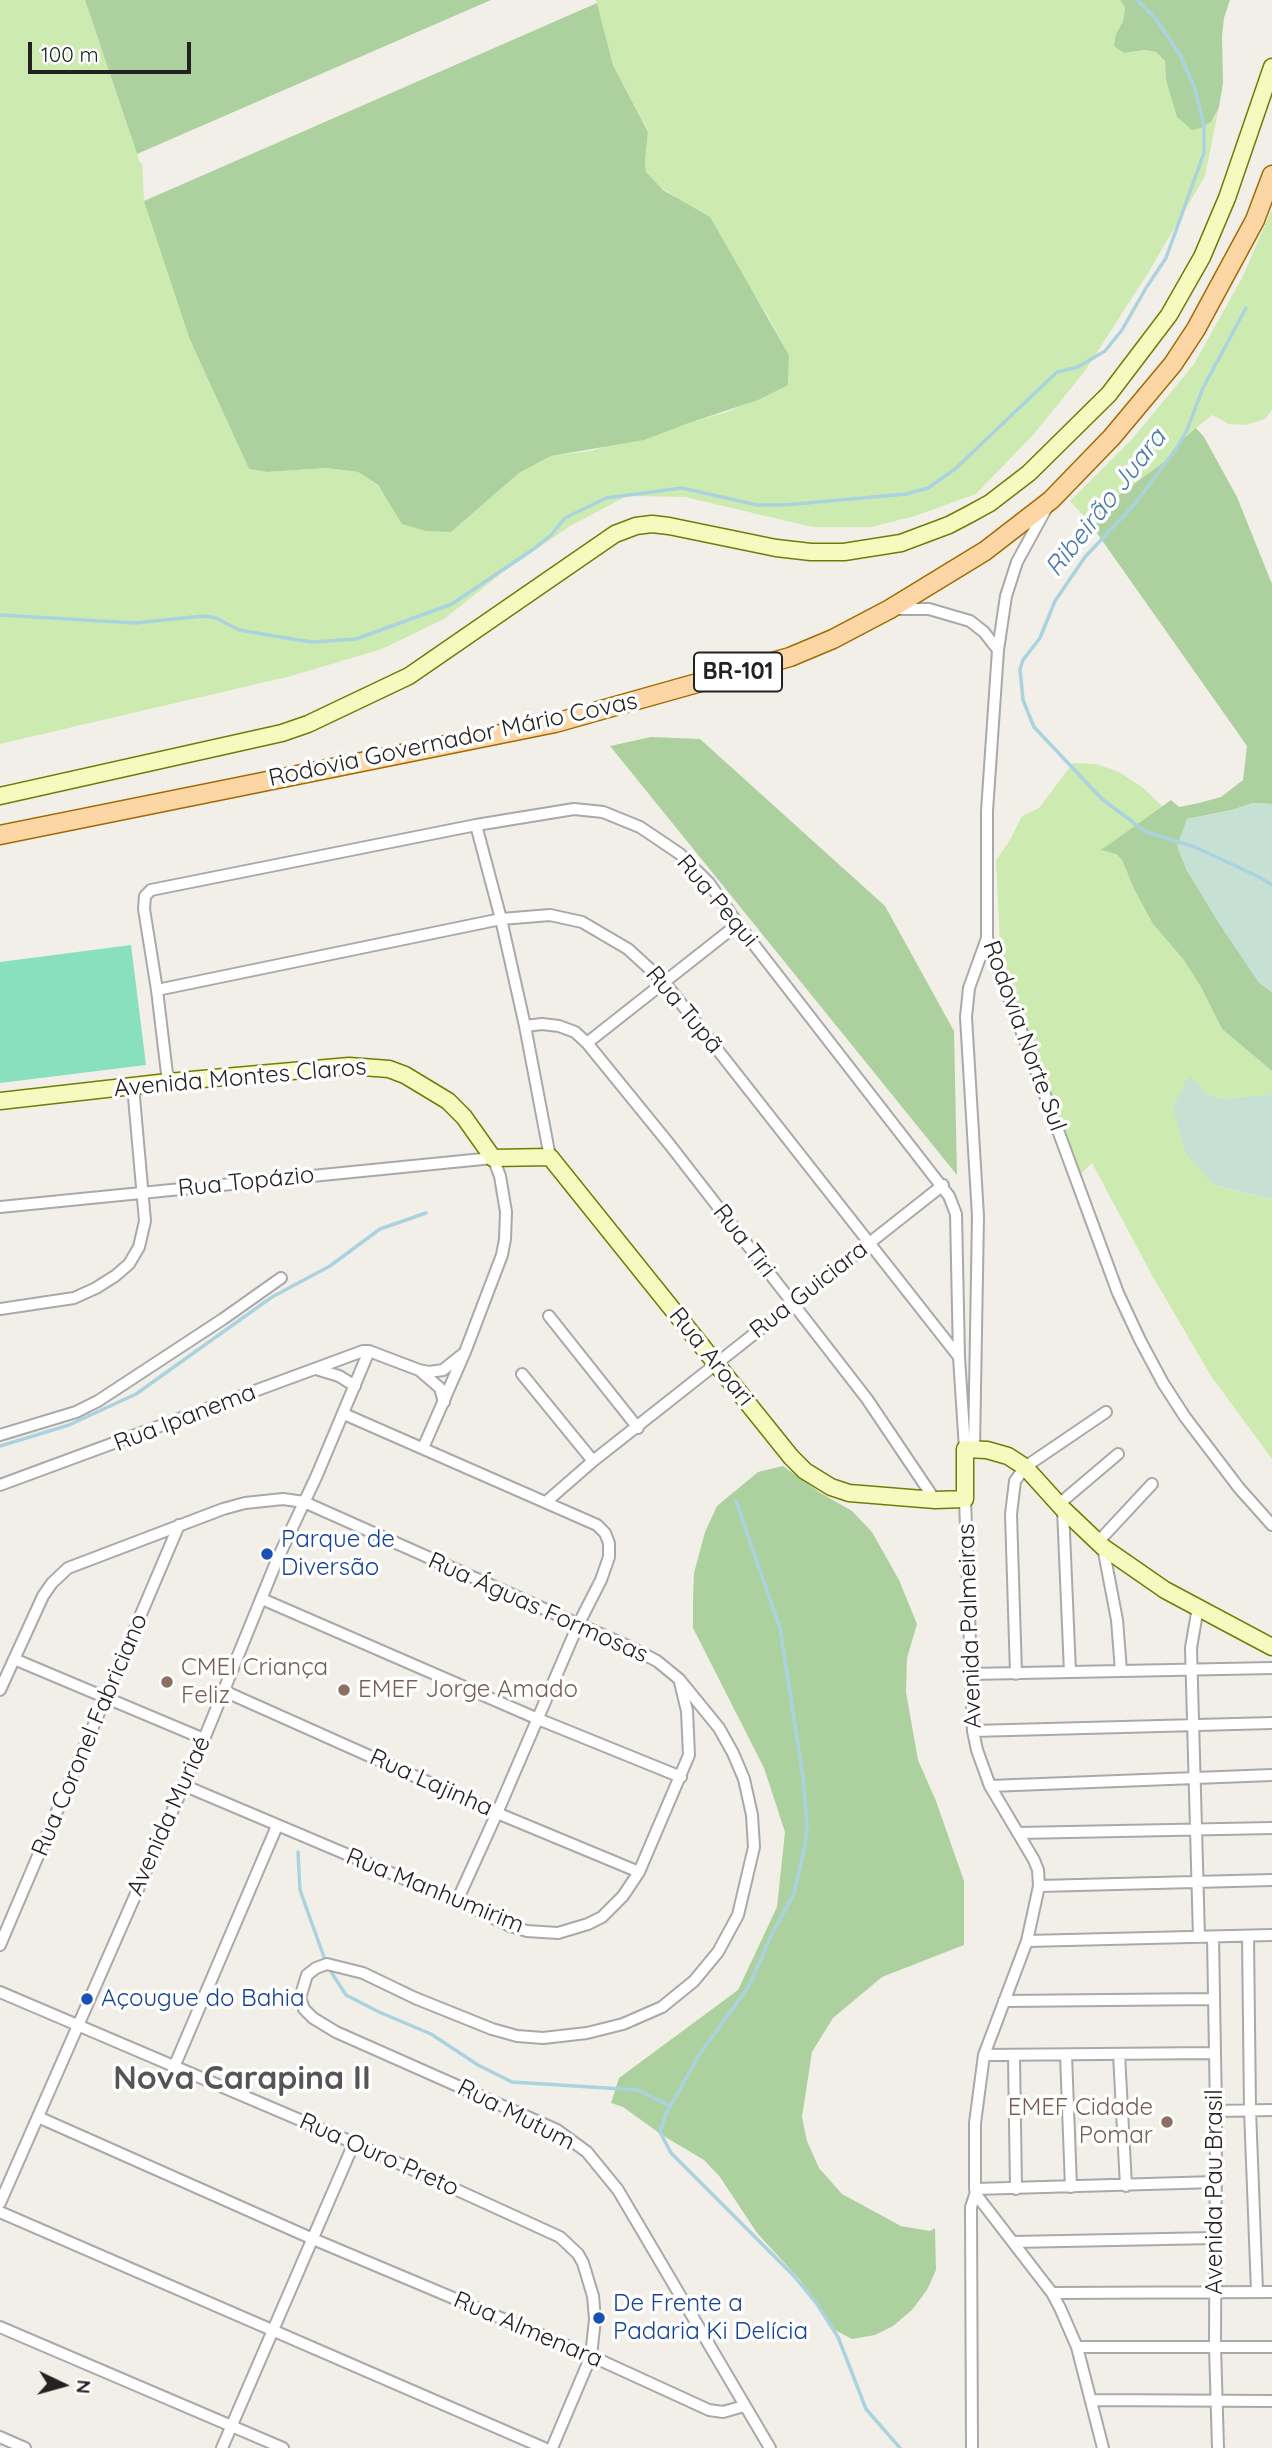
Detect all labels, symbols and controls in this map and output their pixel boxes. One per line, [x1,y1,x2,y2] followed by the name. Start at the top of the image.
[32,28,194,72] scale bar
[41,41,99,67] text: 100 m
[1039,423,1173,583] water label: Ribeirão Juara
[694,652,782,692] road number: BR-101
[266,687,640,793] street label: Rodovia Governador Mário Covas
[670,849,764,953] street label: Rua Pequi
[976,937,1072,1135] street label: Rodovia Norte Sul
[639,961,729,1059] street label: Rua Tupã
[113,1053,367,1103] street label: Avenida Montes Claros
[176,1161,316,1203] street label: Rua Topázio
[707,1199,781,1283] street label: Rua Tiri
[744,1235,874,1345] street label: Rua Guiciara
[663,1302,759,1412] street label: Rua Aroari
[110,1378,260,1458] street label: Rua Ipanema
[952,1523,988,1729] street label: Avenida Palmeiras
[281,1526,395,1582] place label: Parque de Diversão
[259,1546,275,1562] marker: Parque de Diversão
[424,1547,652,1669] street label: Rua Águas Formosas
[26,1609,154,1861] street label: Rua Coronel Fabriciano
[181,1654,328,1710] place label: CMEI Criança Feliz
[159,1674,175,1690] marker: CMEI Criança Feliz
[358,1676,578,1704] place label: EMEF Jorge Amado
[336,1682,352,1698] marker: EMEF Jorge Amado
[121,1732,217,1900] street label: Avenida Muriaé
[365,1743,497,1823] street label: Rua Lajinha
[342,1842,528,1940] street label: Rua Manhumirim
[101,1985,304,2013] place label: Açougue do Bahia
[79,1991,95,2007] marker: Açougue do Bahia
[113,2060,371,2098] district label: Nova Carapina II
[453,2073,579,2157] street label: Rua Mutum
[1201,2089,1229,2295] street label: Avenida Pau Brasil
[1008,2094,1153,2150] place label: EMEF Cidade Pomar
[295,2107,463,2203] street label: Rua Ouro Preto
[1159,2114,1175,2130] marker: EMEF Cidade Pomar
[449,2286,607,2374] street label: Rua Almenara
[613,2290,808,2346] place label: De Frente a Padaria Ki Delícia
[591,2310,607,2326] marker: De Frente a Padaria Ki Delícia
[28,2350,98,2420] north arrow
[71,2379,96,2395] text: N

